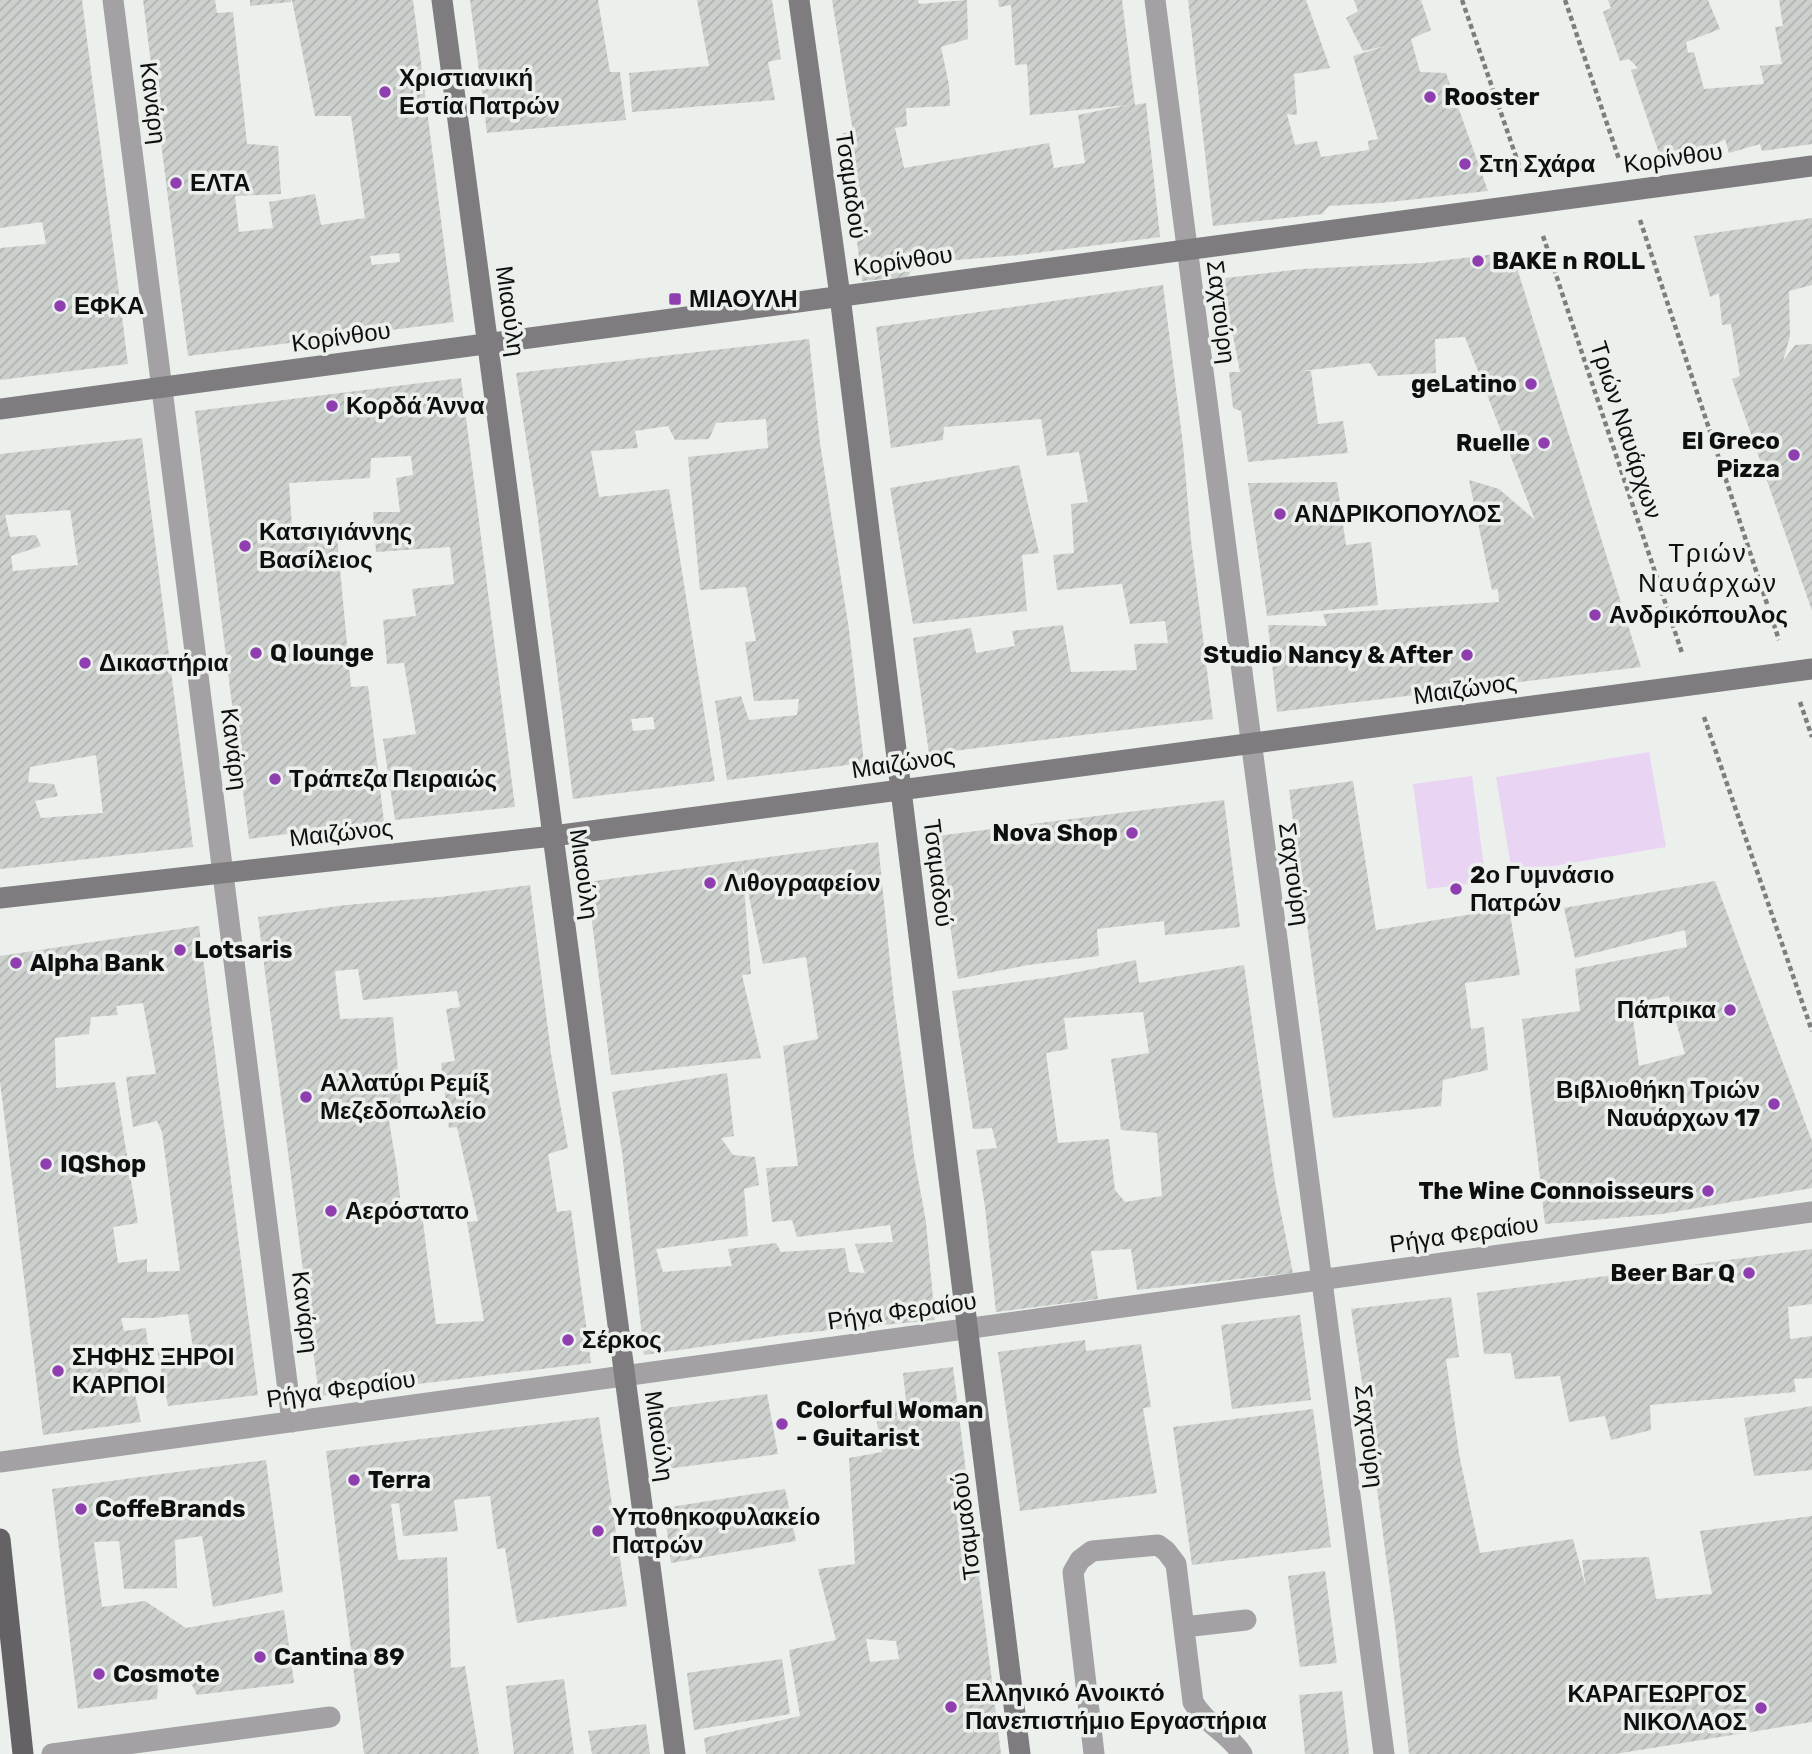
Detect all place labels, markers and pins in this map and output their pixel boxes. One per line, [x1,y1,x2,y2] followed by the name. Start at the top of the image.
[399,64,560,120] place label: Χριστιανική Εστία Πατρών
[1444,83,1539,111] place label: Rooster
[377,84,393,100] marker: Χριστιανική Εστία Πατρών
[1422,89,1438,105] marker: Rooster
[1479,150,1595,178] place label: Στη Σχάρα
[1457,156,1473,172] marker: Στη Σχάρα
[190,169,250,197] place label: ΕΛΤΑ
[168,175,184,191] marker: ΕΛΤΑ
[1492,247,1645,275] place label: BAKE n ROLL
[1470,253,1486,269] marker: BAKE n ROLL
[689,285,798,313] place label: ΜΙΑΟΥΛΗ
[667,291,683,307] marker: ΜΙΑΟΥΛΗ
[74,292,144,320] place label: ΕΦΚΑ
[52,298,68,314] marker: ΕΦΚΑ
[1411,370,1517,398] place label: geLatino
[1523,376,1539,392] marker: geLatino
[346,392,485,420] place label: Κορδά Άννα
[324,398,340,414] marker: Κορδά Άννα
[1682,427,1780,483] place label: El Greco Pizza
[1456,429,1530,457] place label: Ruelle
[1536,435,1552,451] marker: Ruelle
[1786,447,1802,463] marker: El Greco Pizza
[1294,500,1501,528] place label: ΑΝΔΡΙΚΟΠΟΥΛΟΣ
[1272,506,1288,522] marker: ΑΝΔΡΙΚΟΠΟΥΛΟΣ
[259,518,412,574] place label: Κατσιγιάννης Βασίλειος
[237,538,253,554] marker: Κατσιγιάννης Βασίλειος
[1609,601,1788,629] place label: Ανδρικόπουλος
[1587,607,1603,623] marker: Ανδρικόπουλος
[270,639,374,667] place label: Q lounge
[1203,641,1453,669] place label: Studio Nancy & After
[248,645,264,661] marker: Q lounge
[1459,647,1475,663] marker: Studio Nancy & After
[99,649,229,677] place label: Δικαστήρια
[77,655,93,671] marker: Δικαστήρια
[289,765,497,793] place label: Τράπεζα Πειραιώς
[267,771,283,787] marker: Τράπεζα Πειραιώς
[992,819,1118,847] place label: Nova Shop
[1124,825,1140,841] marker: Nova Shop
[1470,861,1614,917] place label: 2ο Γυμνάσιο Πατρών
[724,869,881,897] place label: Λιθογραφείον
[702,875,718,891] marker: Λιθογραφείον
[1448,881,1464,897] marker: 2ο Γυμνάσιο Πατρών
[194,936,293,964] place label: Lotsaris
[172,942,188,958] marker: Lotsaris
[30,949,165,977] place label: Alpha Bank
[8,955,24,971] marker: Alpha Bank
[1617,996,1716,1024] place label: Πάπρικα
[1722,1002,1738,1018] marker: Πάπρικα
[320,1069,490,1125] place label: Αλλατύρι Ρεμίξ Μεζεδοπωλείο
[1556,1076,1760,1132] place label: Βιβλιοθήκη Τριών Ναυάρχων 17
[298,1089,314,1105] marker: Αλλατύρι Ρεμίξ Μεζεδοπωλείο
[1766,1096,1782,1112] marker: Βιβλιοθήκη Τριών Ναυάρχων 17
[60,1150,146,1178] place label: IQShop
[38,1156,54,1172] marker: IQShop
[1419,1177,1694,1205] place label: The Wine Connoisseurs
[1700,1183,1716,1199] marker: The Wine Connoisseurs
[345,1197,469,1225] place label: Αερόστατο
[323,1203,339,1219] marker: Αερόστατο
[1610,1259,1735,1287] place label: Beer Bar Q
[1741,1265,1757,1281] marker: Beer Bar Q
[582,1326,662,1354] place label: Σέρκος
[560,1332,576,1348] marker: Σέρκος
[72,1343,234,1399] place label: ΣΗΦΗΣ ΞΗΡΟΙ ΚΑΡΠΟΙ
[50,1363,66,1379] marker: ΣΗΦΗΣ ΞΗΡΟΙ ΚΑΡΠΟΙ
[796,1396,984,1452] place label: Colorful Woman - Guitarist
[774,1416,790,1432] marker: Colorful Woman - Guitarist
[368,1466,431,1494] place label: Terra
[346,1472,362,1488] marker: Terra
[95,1495,245,1523] place label: CoffeBrands
[73,1501,89,1517] marker: CoffeBrands
[612,1503,820,1559] place label: Υποθηκοφυλακείο Πατρών
[590,1523,606,1539] marker: Υποθηκοφυλακείο Πατρών
[274,1643,405,1671] place label: Cantina 89
[252,1649,268,1665] marker: Cantina 89
[113,1660,220,1688] place label: Cosmote
[91,1666,107,1682] marker: Cosmote
[965,1679,1267,1735] place label: Ελληνικό Ανοικτό Πανεπιστήμιο Εργαστήρια
[1568,1680,1747,1736] place label: ΚΑΡΑΓΕΩΡΓΟΣ ΝΙΚΟΛΑΟΣ
[943,1699,959,1715] marker: Ελληνικό Ανοικτό Πανεπιστήμιο Εργαστήρια
[1753,1700,1769,1716] marker: ΚΑΡΑΓΕΩΡΓΟΣ ΝΙΚΟΛΑΟΣ

